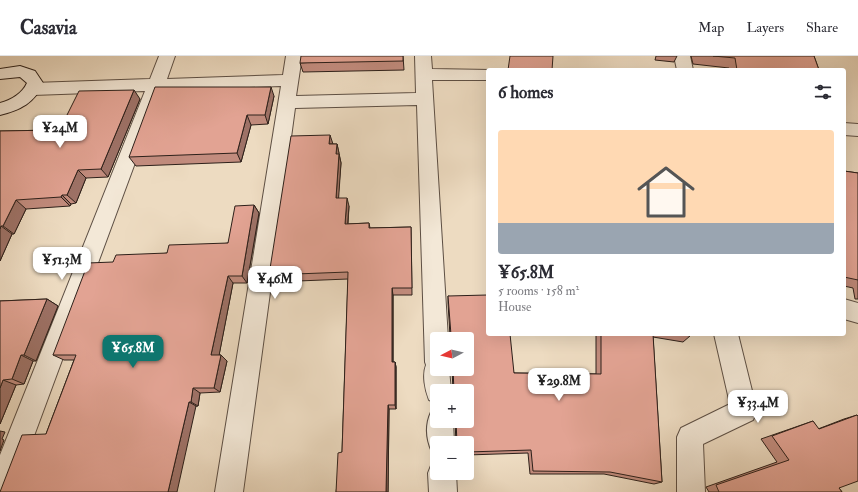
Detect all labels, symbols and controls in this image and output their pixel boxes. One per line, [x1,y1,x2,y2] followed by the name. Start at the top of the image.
[20,16,77,40] text: Casavia
[698,19,724,36] text: Map
[746,19,784,36] text: Layers
[806,19,838,36] text: Share
[812,81,834,103] icon: filters
[498,82,553,103] text: 6 homes
[36,115,84,149] pin: ¥24M
[42,120,78,136] text: ¥24M
[630,156,702,228] icon: home
[29,247,95,281] pin: ¥51.3M
[42,252,82,268] text: ¥51.3M
[498,262,554,283] text: ¥65.8M
[251,266,299,300] pin: ¥46M
[257,271,293,287] text: ¥46M
[498,283,579,299] text: 5 rooms · 158 m²
[498,299,531,315] text: House
[430,332,474,376] north arrow
[430,332,474,480] map controls
[100,335,166,369] pin: ¥65.8M
[111,340,155,356] text: ¥65.8M
[526,368,592,402] pin: ¥29.8M
[537,373,581,389] text: ¥29.8M
[430,384,474,428] button: +
[725,390,791,424] pin: ¥33.4M
[737,395,779,411] text: ¥33.4M
[430,436,474,480] button: −

